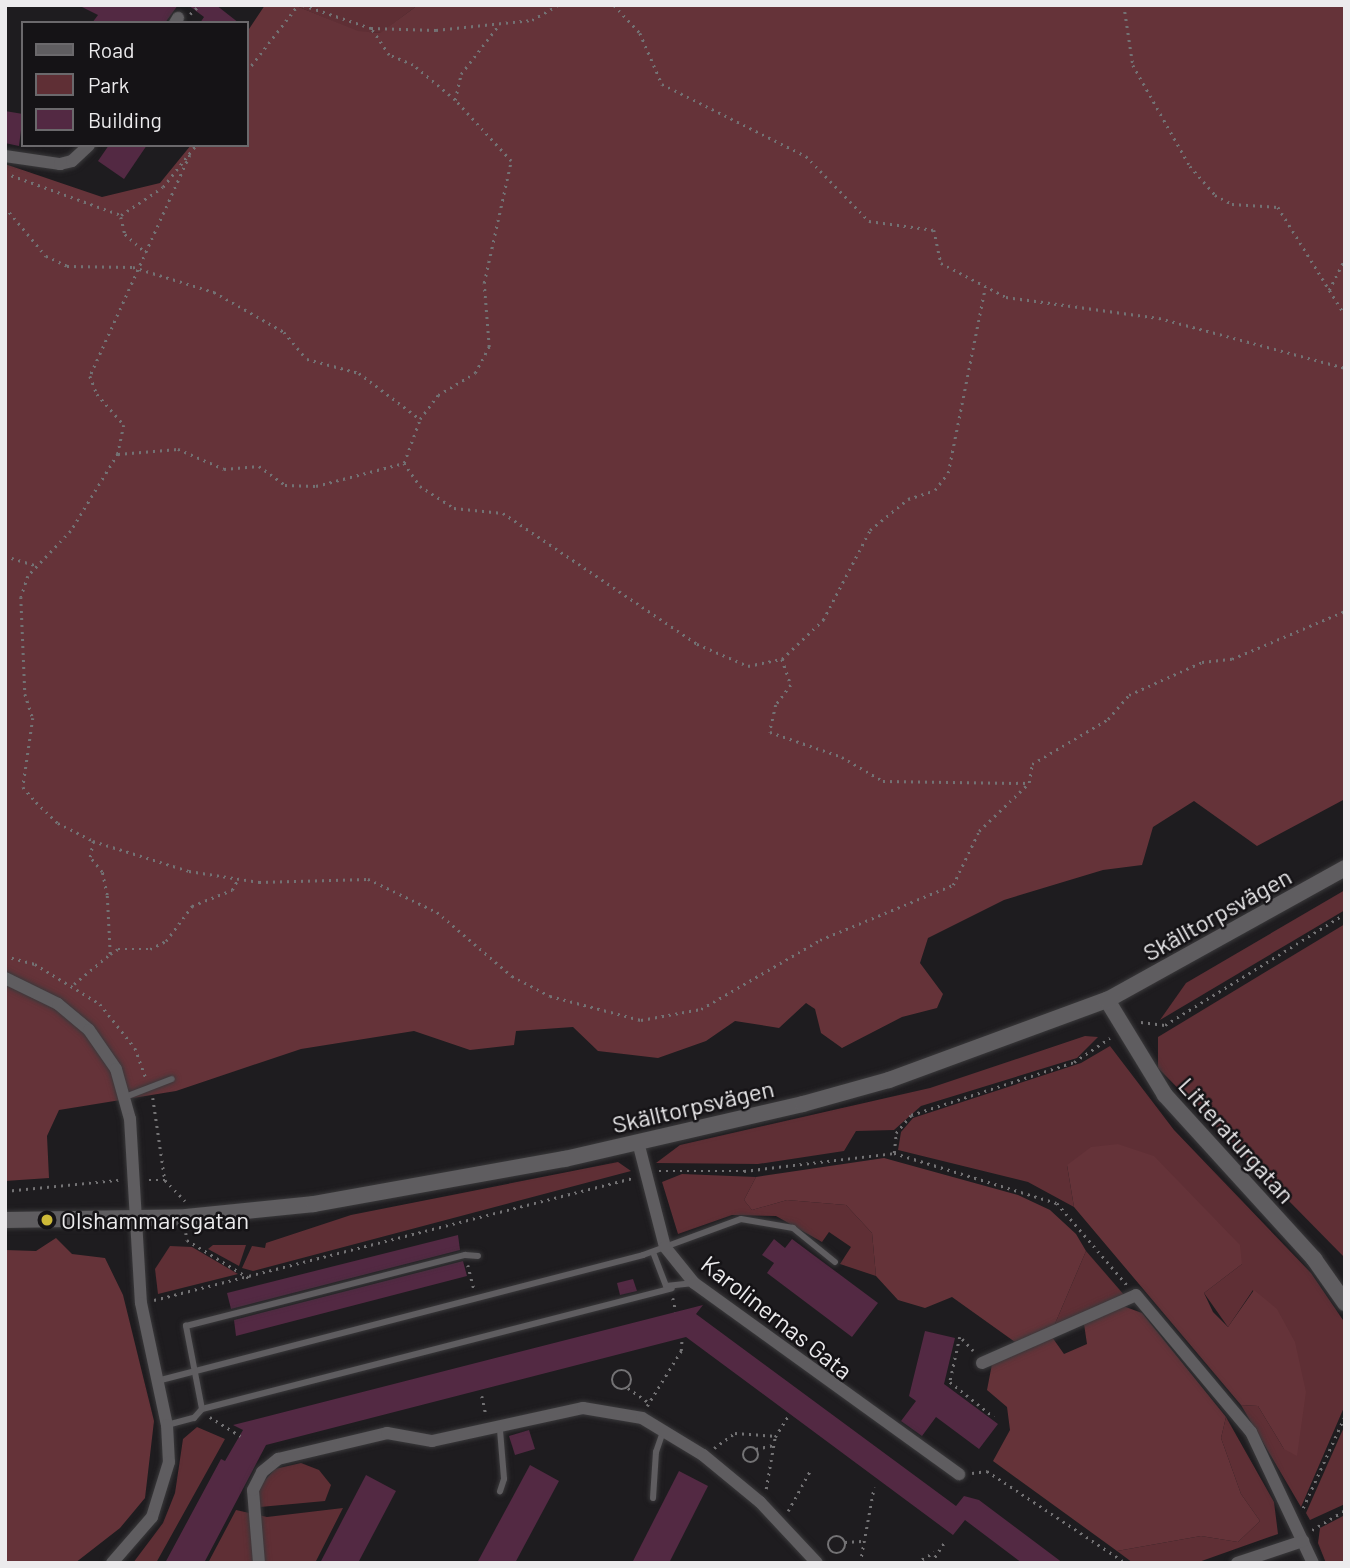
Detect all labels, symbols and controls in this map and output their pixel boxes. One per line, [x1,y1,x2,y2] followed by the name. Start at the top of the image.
[21,21,248,147] legend
[88,37,134,62] text: Road
[88,72,129,97] text: Park
[88,107,162,132] text: Building
[1138,861,1296,967] street label: Skälltorpsvägen
[1173,1071,1301,1209] street label: Litteraturgatan
[609,1073,777,1139] street label: Skälltorpsvägen
[61,1206,249,1234] place label: Olshammarsgatan
[39,1212,55,1228] marker: Olshammarsgatan
[696,1249,858,1385] street label: Karolinernas Gata

